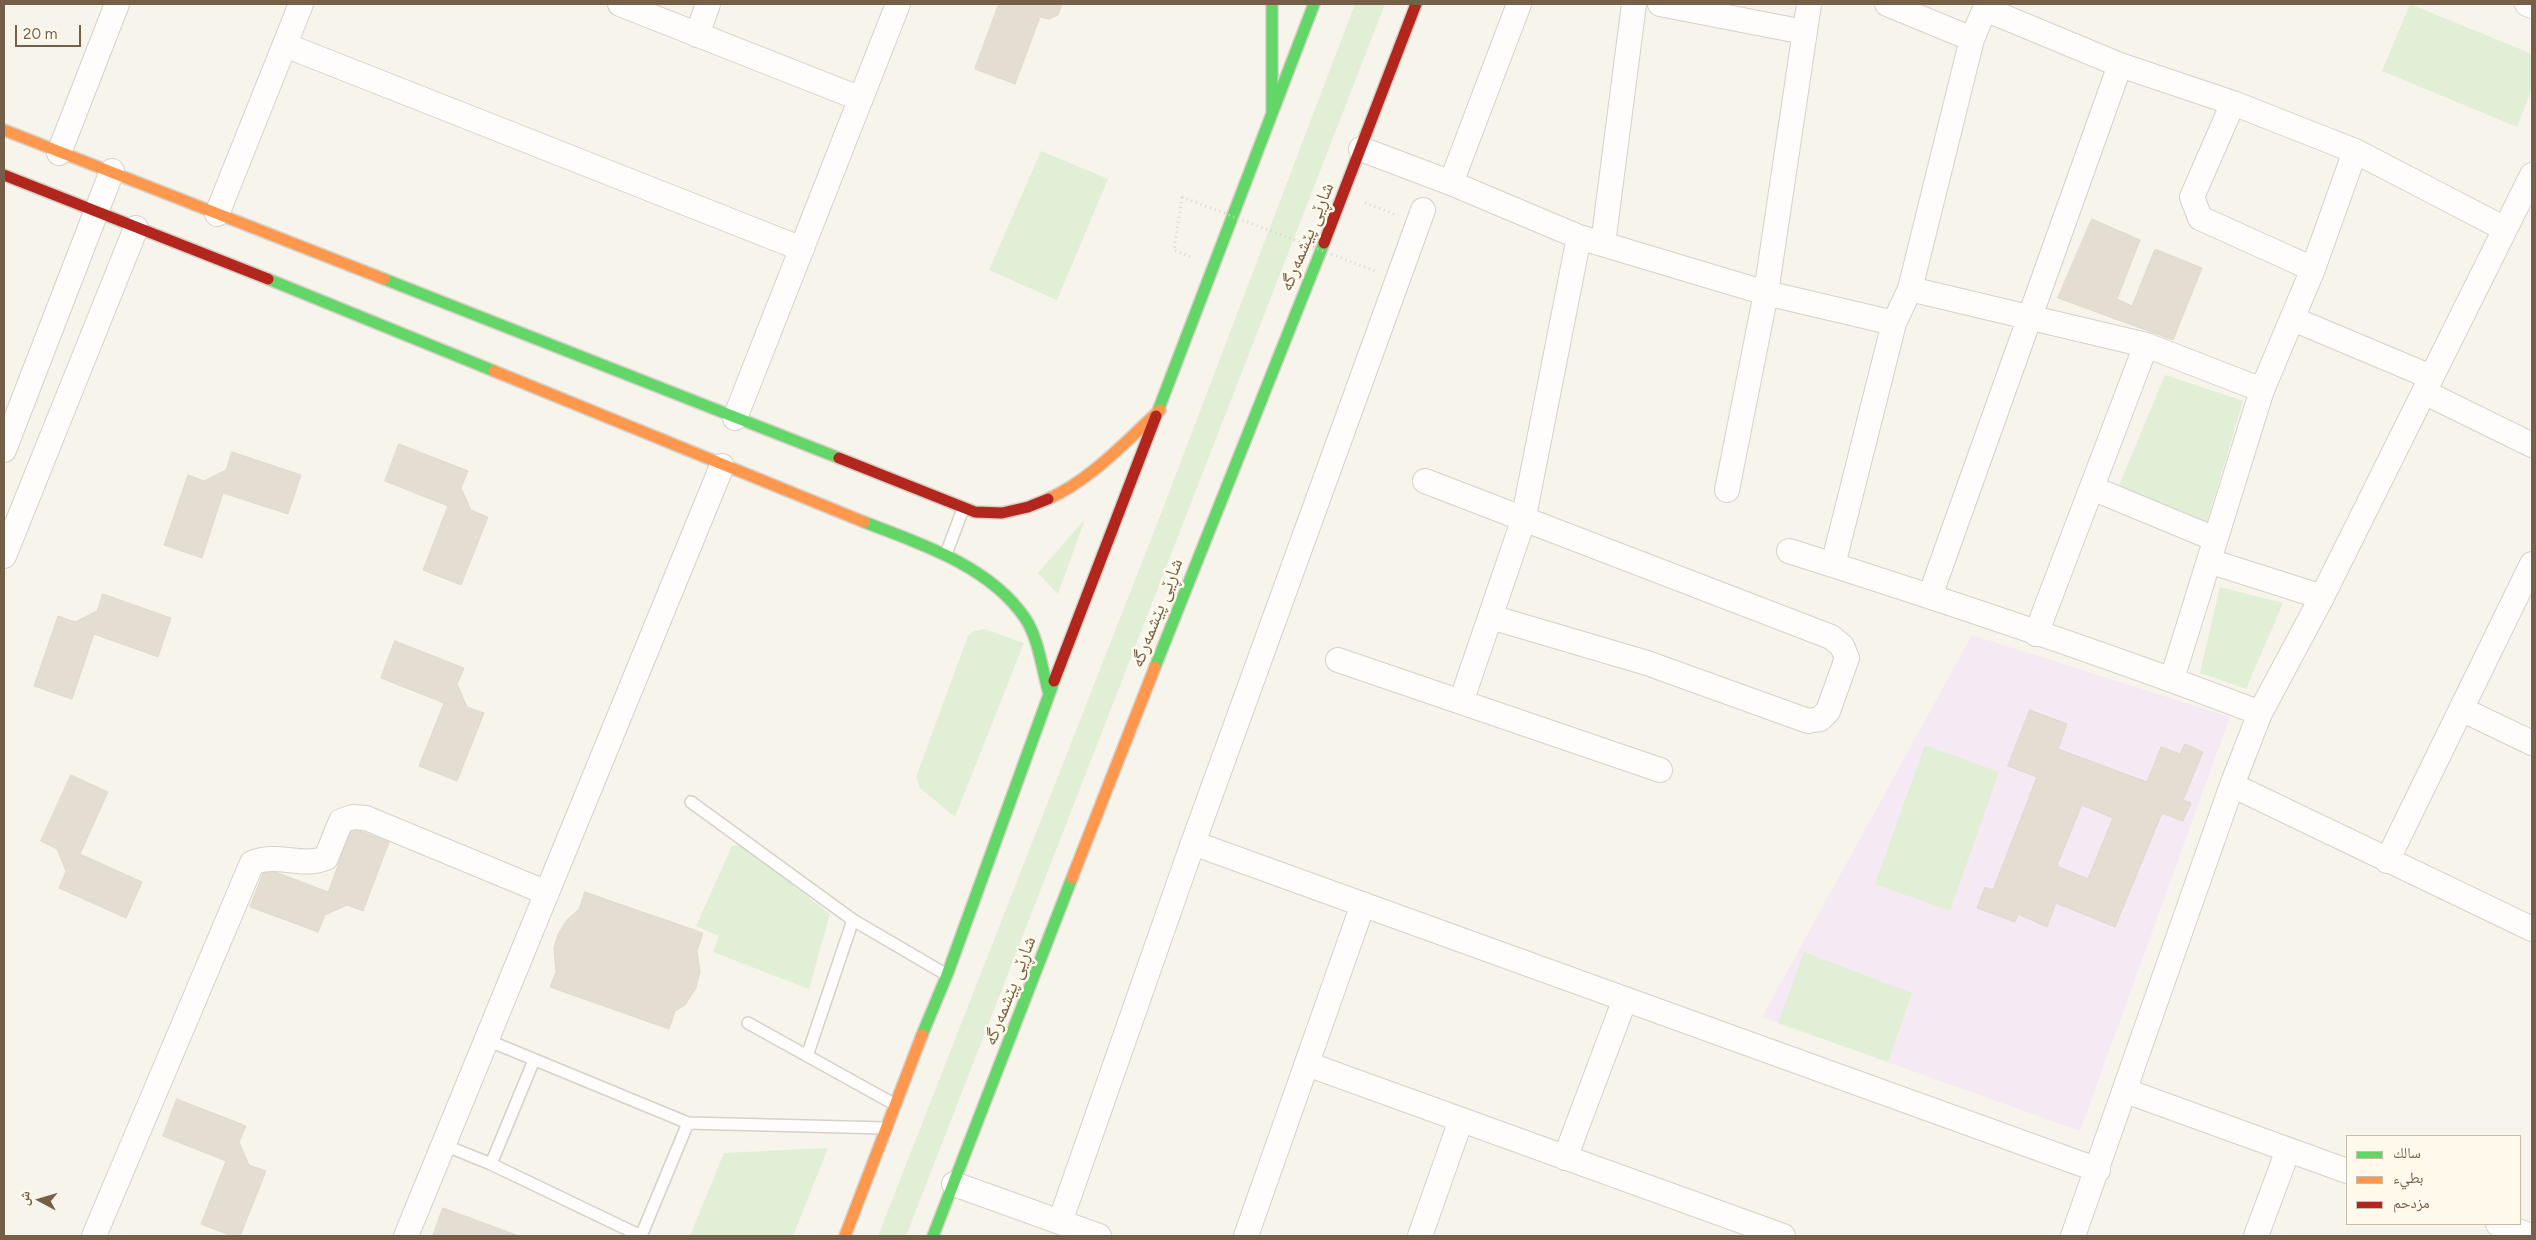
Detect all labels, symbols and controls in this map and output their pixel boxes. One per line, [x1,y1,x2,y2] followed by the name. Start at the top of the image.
[18,15,84,47] scale bar
[23,25,57,43] text: 20 m
[1275,179,1339,295] street label: شاڕێی پێشمەرگە
[1126,555,1188,671] street label: شاڕێی پێشمەرگە
[979,933,1041,1049] street label: شاڕێی پێشمەرگە
[2346,1135,2521,1225] legend
[2393,1144,2421,1162] text: سالك
[2393,1169,2423,1187] text: بطيء
[15,1175,65,1225] north arrow
[15,1190,34,1207] text: ش
[2393,1194,2430,1212] text: مزدحم

